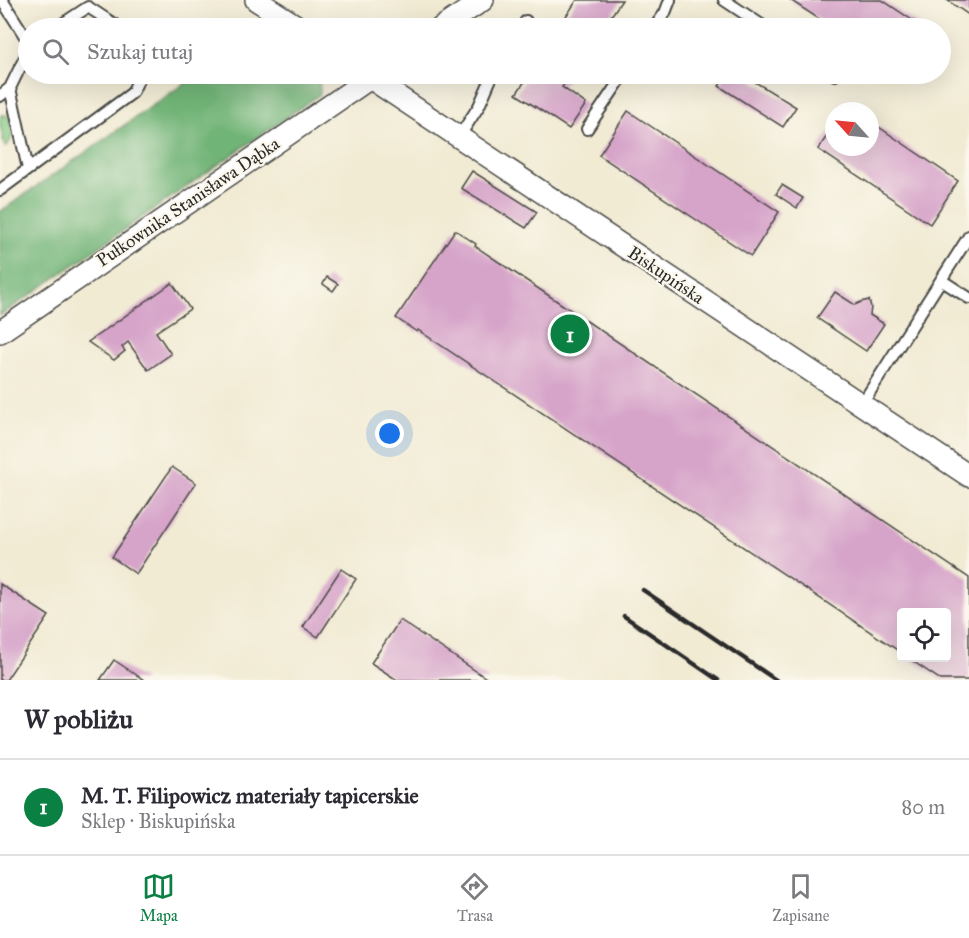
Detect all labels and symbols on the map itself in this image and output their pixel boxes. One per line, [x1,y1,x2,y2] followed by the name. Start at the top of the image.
[825,102,879,156] north arrow
[92,132,284,271] street label: Pułkownika Stanisława Dąbka
[624,241,709,309] street label: Biskupińska
[550,312,590,356] pin: 1
[375,419,404,448] your location

